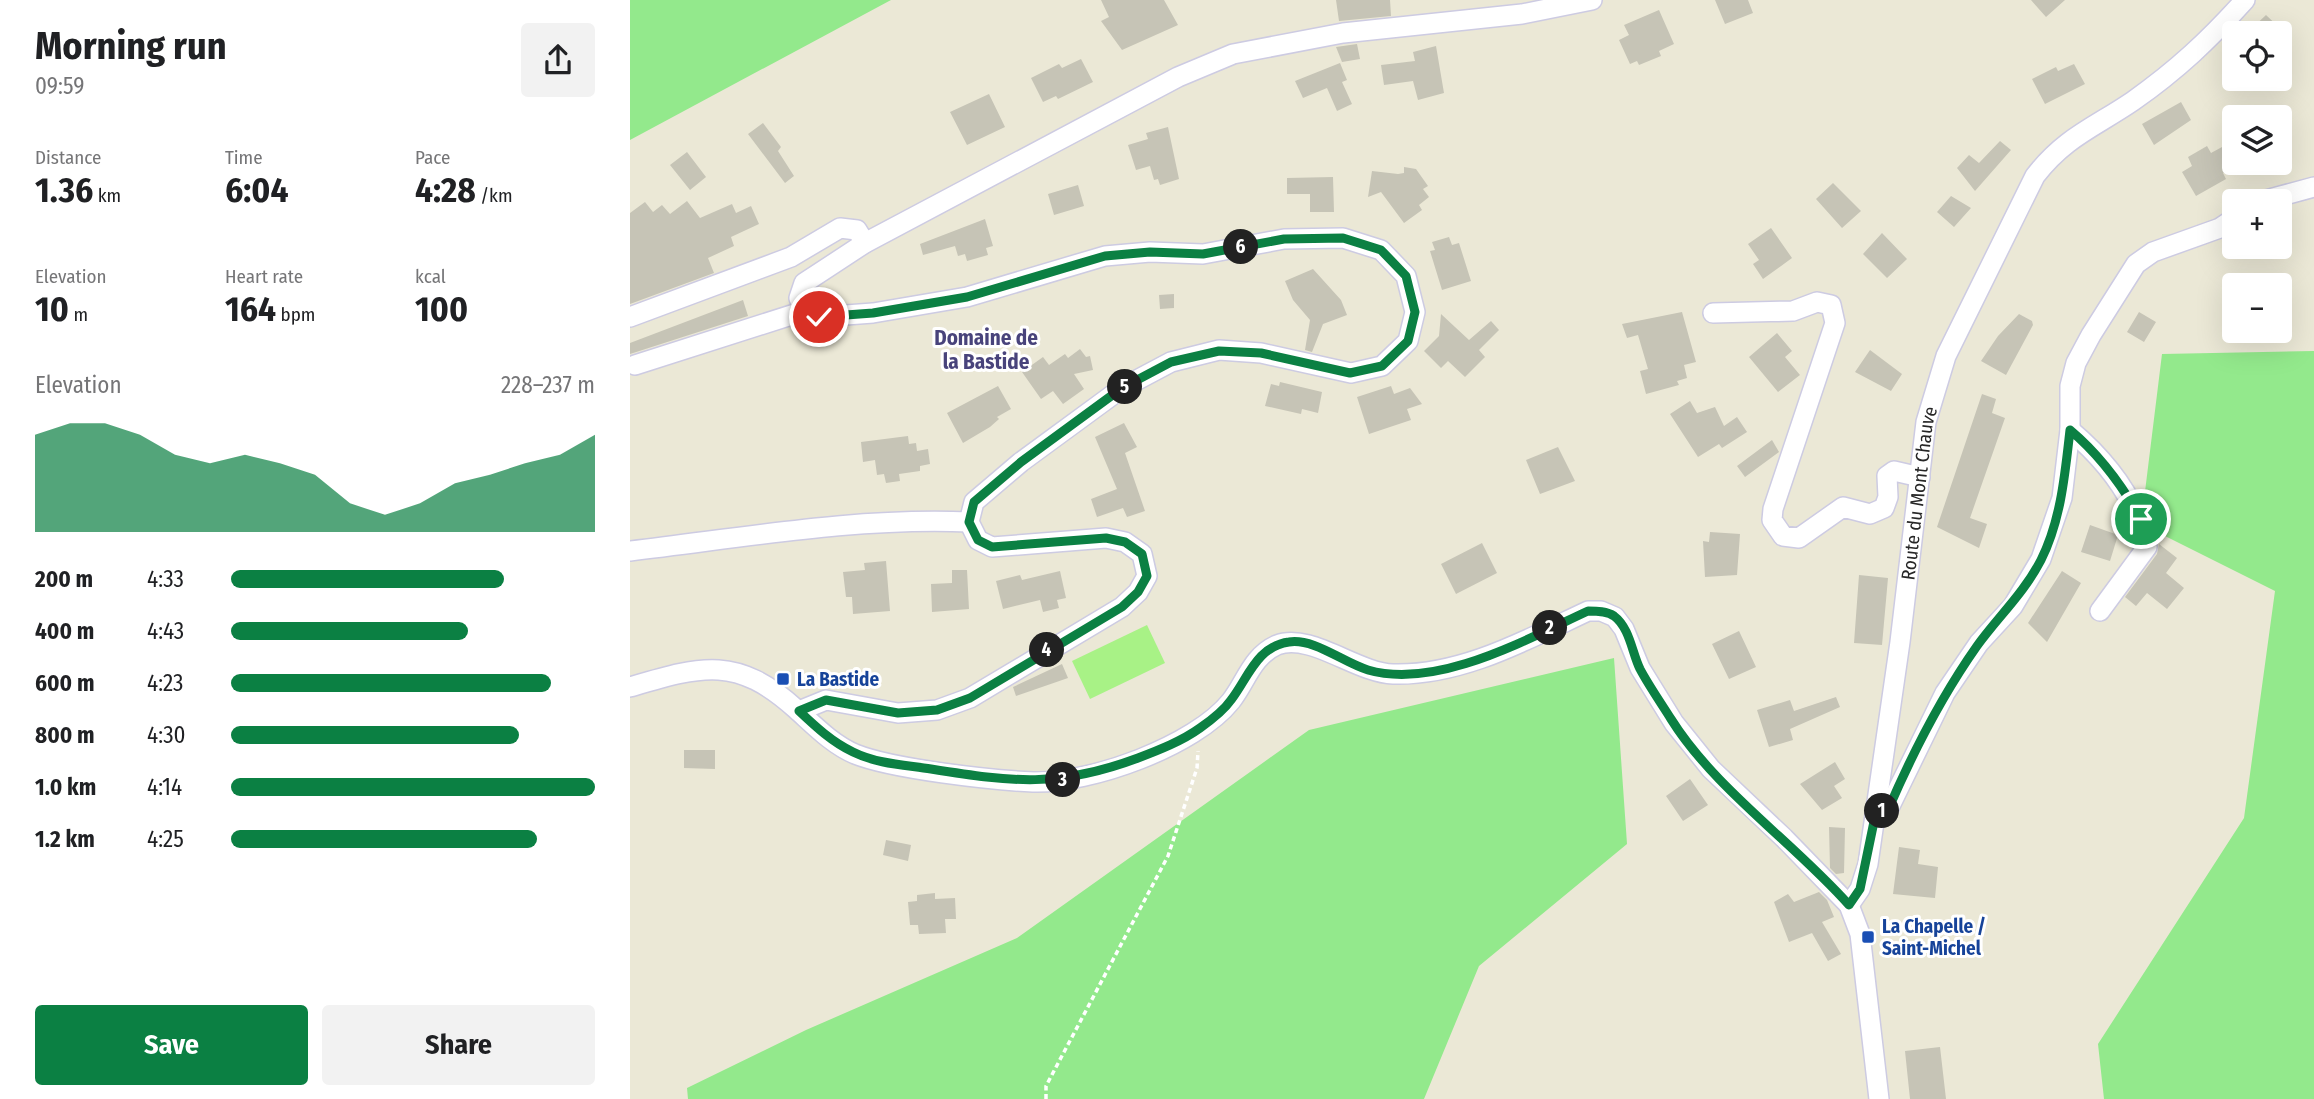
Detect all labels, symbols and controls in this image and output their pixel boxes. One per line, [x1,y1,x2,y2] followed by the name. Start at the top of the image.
[2222,21,2292,343] map controls
[2222,21,2292,91] button: locate
[35,23,227,69] text: Morning run
[521,23,595,97] button: share
[35,72,84,100] text: 09:59
[2222,105,2292,175] button: layers
[35,146,102,169] text: Distance
[225,146,263,169] text: Time
[415,146,450,169] text: Pace
[35,169,93,211] text: 1.36
[225,169,288,211] text: 6:04
[415,169,476,211] text: 4:28
[93,184,121,207] text: km
[476,184,513,207] text: /km
[2222,189,2292,259] button: +
[1224,230,1258,264] pin: 6
[1236,235,1245,258] text: 6
[35,265,107,288] text: Elevation
[225,265,303,288] text: Heart rate
[415,265,446,288] text: kcal
[2222,273,2292,343] button: −
[789,287,849,347] pin
[35,288,69,330] text: 10
[225,288,276,330] text: 164
[415,288,468,330] text: 100
[800,298,838,336] icon: check
[69,303,88,326] text: m
[276,303,315,326] text: bpm
[934,325,1038,375] district label: Domaine de la Bastide
[1107,370,1142,404] pin: 5
[35,371,122,399] text: Elevation
[501,371,595,399] text: 228–237 m
[1120,375,1129,398] text: 5
[1896,403,1942,581] street label: Route du Mont Chauve
[2111,489,2171,549] pin
[2122,500,2160,538] icon: arrive
[35,565,93,593] text: 200 m
[147,565,184,593] text: 4:33
[1532,610,1567,646] pin: 2
[1545,616,1554,639] text: 2
[35,617,94,645] text: 400 m
[147,617,184,645] text: 4:43
[1030,632,1064,668] pin: 4
[1042,638,1051,661] text: 4
[797,668,879,691] place label: La Bastide
[35,669,94,697] text: 600 m
[147,669,183,697] text: 4:23
[775,671,791,687] marker: La Bastide
[35,721,95,749] text: 800 m
[147,721,186,749] text: 4:30
[1046,762,1080,798] pin: 3
[1058,768,1067,791] text: 3
[35,773,96,801] text: 1.0 km
[147,773,182,801] text: 4:14
[1864,794,1900,828] pin: 1
[1877,799,1886,822] text: 1
[35,825,95,853] text: 1.2 km
[147,825,184,853] text: 4:25
[1882,915,1986,960] place label: La Chapelle / Saint-Michel
[1860,929,1876,945] marker: La Chapelle / Saint-Michel
[35,1005,308,1085] button: Save
[322,1005,595,1085] button: Share

